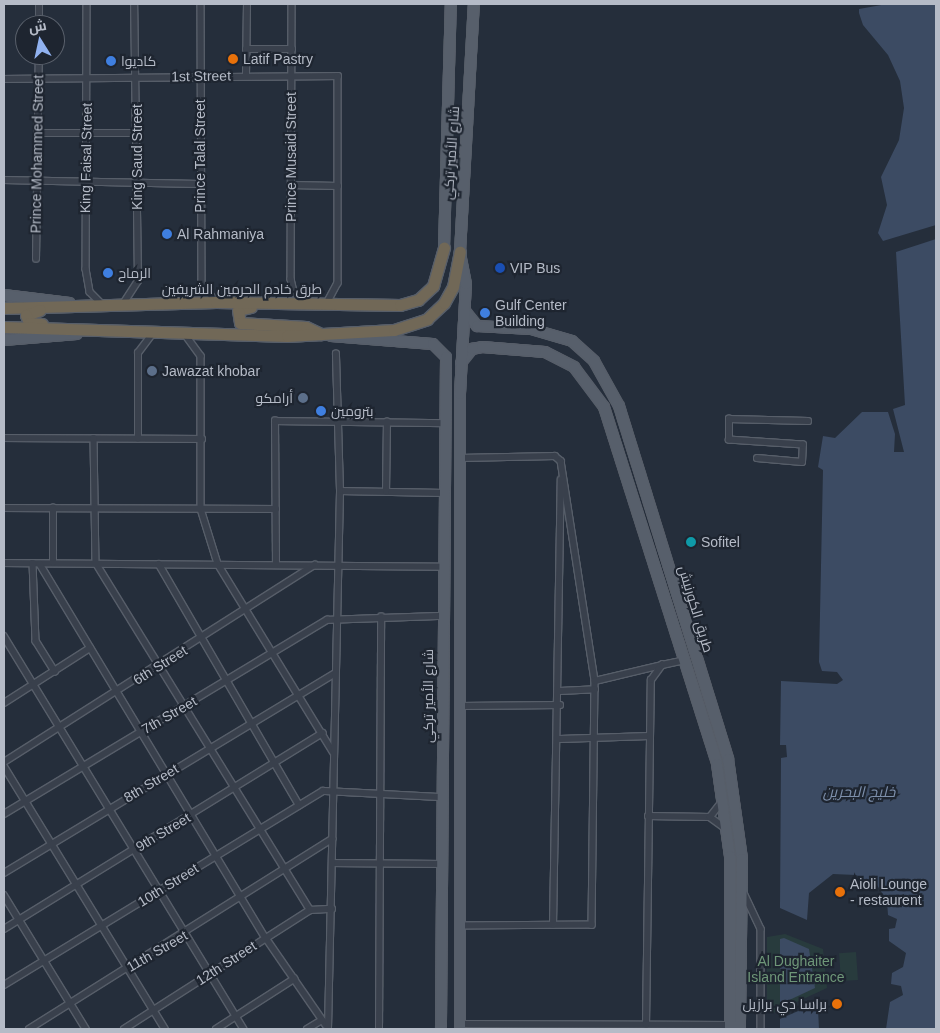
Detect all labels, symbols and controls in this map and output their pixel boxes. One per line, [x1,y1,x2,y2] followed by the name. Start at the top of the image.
[15,15,65,65] north arrow
[27,17,48,36] text: ش
[243,51,313,67] place label: Latif Pastry
[121,53,156,69] place label: كاديوا
[227,53,239,65] marker: Latif Pastry
[105,55,117,67] marker: كاديوا
[171,67,231,85] street label: 1st Street
[27,75,47,233] street label: Prince Mohammed Street
[283,92,299,222] street label: Prince Musaid Street
[192,99,208,213] street label: Prince Talal Street
[77,103,95,213] street label: King Faisal Street
[129,104,145,210] street label: King Saud Street
[439,106,463,200] street label: شارع الأمير تركي
[177,226,264,242] place label: Al Rahmaniya
[161,228,173,240] marker: Al Rahmaniya
[510,260,561,276] place label: VIP Bus
[494,262,506,274] marker: VIP Bus
[118,265,151,281] place label: الرماح
[102,267,114,279] marker: الرماح
[162,281,322,297] street label: طرق خادم الحرمين الشريفين
[495,297,567,330] place label: Gulf Center Building
[479,307,491,319] marker: Gulf Center Building
[162,363,260,379] place label: Jawazat khobar
[146,365,158,377] marker: Jawazat khobar
[255,390,293,406] place label: أرامكو
[297,392,309,404] marker: أرامكو
[331,403,374,419] place label: بترومين
[315,405,327,417] marker: بترومين
[701,534,740,550] place label: Sofitel
[685,536,697,548] marker: Sofitel
[675,564,717,654] street label: طريق الكورنيش
[130,642,190,688] street label: 6th Street
[420,649,436,743] street label: شارع الأمير تركي
[139,693,199,737] street label: 7th Street
[121,760,181,806] street label: 8th Street
[823,783,895,801] water label: خليج البحرين
[133,809,193,855] street label: 9th Street
[135,860,201,910] street label: 10th Street
[850,876,927,909] place label: Aioli Lounge - restaurent
[834,886,846,898] marker: Aioli Lounge - restaurent
[124,927,190,975] street label: 11th Street
[193,937,259,989] street label: 12th Street
[747,953,845,986] park label: Al Dughaiter Island Entrance
[742,996,827,1012] place label: براسا دي برازيل
[831,998,843,1010] marker: براسا دي برازيل

